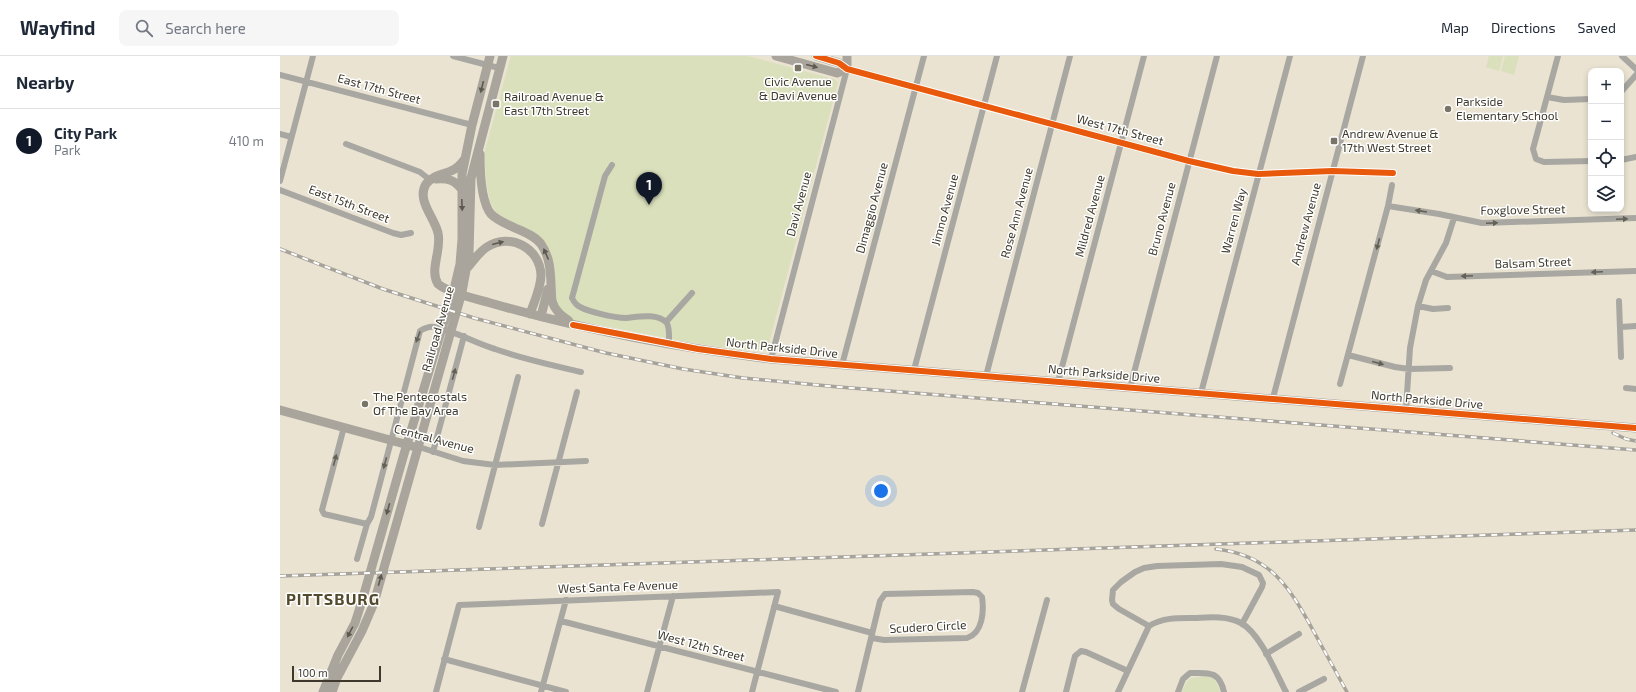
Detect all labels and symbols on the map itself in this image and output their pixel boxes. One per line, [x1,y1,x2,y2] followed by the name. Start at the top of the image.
[793,63,803,73] marker: Civic Avenue & Davi Avenue
[806,63,818,69] one-way arrow
[336,70,423,106] street label: East 17th Street
[759,74,837,102] place label: Civic Avenue & Davi Avenue
[479,81,485,93] one-way arrow
[504,89,604,117] place label: Railroad Avenue & East 17th Street
[1456,94,1559,122] place label: Parkside Elementary School
[491,99,501,109] marker: Railroad Avenue & East 17th Street
[1443,104,1453,114] marker: Parkside Elementary School
[1075,111,1166,147] street label: West 17th Street
[1342,126,1439,154] place label: Andrew Avenue & 17th West Street
[1329,136,1339,146] marker: Andrew Avenue & 17th West Street
[852,161,890,255] street label: Dimaggio Avenue
[997,166,1035,260] street label: Rose Ann Avenue
[783,170,813,238] street label: Davi Avenue
[636,172,662,205] pin: 1
[928,172,960,247] street label: Jimno Avenue
[1071,173,1107,258] street label: Mildred Avenue
[1145,180,1178,257] street label: Bruno Avenue
[307,181,392,225] street label: East 15th Street
[1287,181,1323,266] street label: Andrew Avenue
[1218,186,1249,255] street label: Warren Way
[459,199,466,211] one-way arrow
[1480,201,1566,217] street label: Foxglove Street
[1415,208,1427,214] one-way arrow
[1616,215,1628,222] one-way arrow
[1486,220,1499,226] one-way arrow
[1374,238,1380,250] one-way arrow
[492,240,504,246] one-way arrow
[543,248,549,259] one-way arrow
[1494,254,1572,270] street label: Balsam Street
[1590,269,1603,275] one-way arrow
[1460,273,1473,279] one-way arrow
[418,284,456,373] street label: Railroad Avenue
[415,332,421,344] one-way arrow
[725,334,839,360] street label: North Parkside Drive
[1373,360,1385,366] one-way arrow
[1047,361,1161,385] street label: North Parkside Drive
[451,368,457,380] one-way arrow
[1370,387,1484,411] street label: North Parkside Drive
[373,389,467,417] place label: The Pentecostals Of The Bay Area
[360,399,370,409] marker: The Pentecostals Of The Bay Area
[393,421,476,455] street label: Central Avenue
[332,454,338,466] one-way arrow
[381,456,387,469] one-way arrow
[871,481,891,501] your location
[385,503,391,515] one-way arrow
[377,573,383,585] one-way arrow
[558,577,678,595] street label: West Santa Fe Avenue
[286,589,380,608] district label: PITTSBURG
[889,617,967,635] street label: Scudero Circle
[346,627,353,638] one-way arrow
[656,627,747,664] street label: West 12th Street
[292,664,381,683] scale bar

